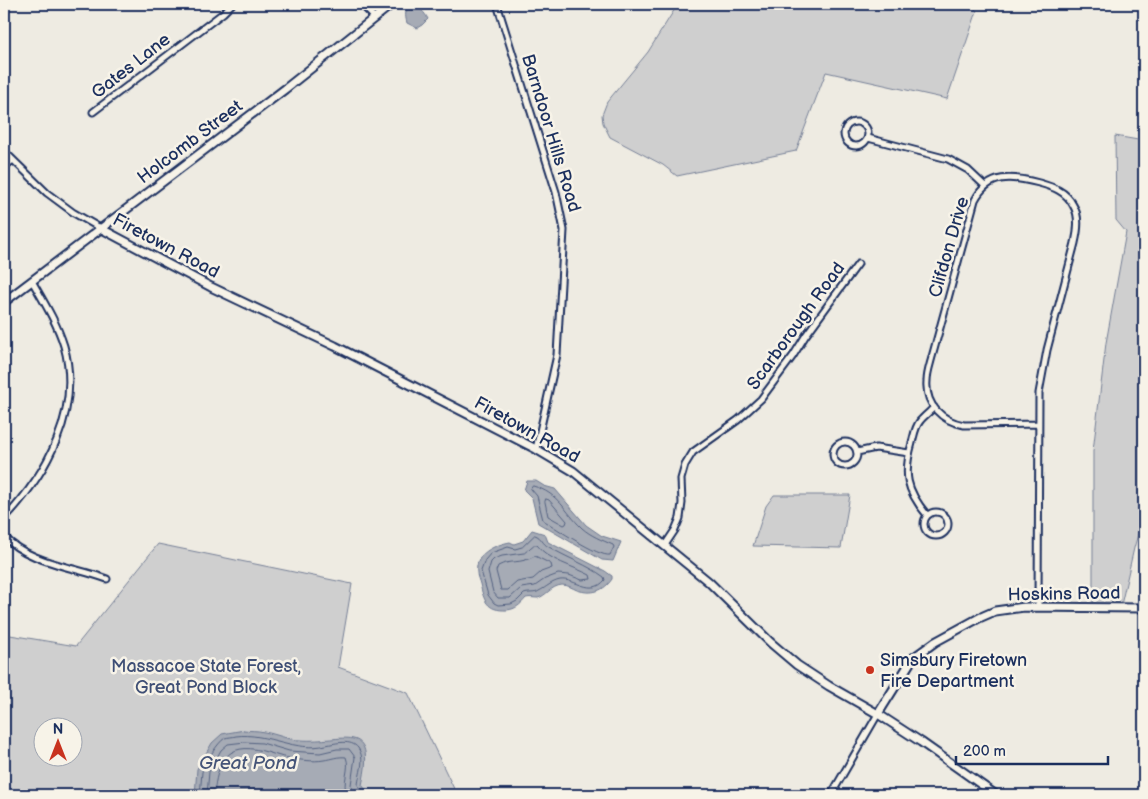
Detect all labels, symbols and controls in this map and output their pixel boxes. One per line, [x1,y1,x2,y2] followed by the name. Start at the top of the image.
[88,29,175,103] street label: Gates Lane
[517,52,585,214] street label: Barndoor Hills Road
[133,95,247,188] street label: Holcomb Street
[925,194,973,300] street label: Clifdon Drive
[109,209,223,283] street label: Firetown Road
[743,258,849,394] street label: Scarborough Road
[471,392,583,468] street label: Firetown Road
[1007,583,1121,605] street label: Hoskins Road
[880,650,1027,692] place label: Simsbury Firetown Fire Department
[111,656,301,698] park label: Massacoe State Forest, Great Pond Block
[864,664,876,676] marker: Simsbury Firetown Fire Department
[32,716,82,766] north arrow
[53,721,63,738] text: N
[956,734,1108,766] scale bar
[963,742,1006,761] text: 200 m
[199,752,298,775] water label: Great Pond

